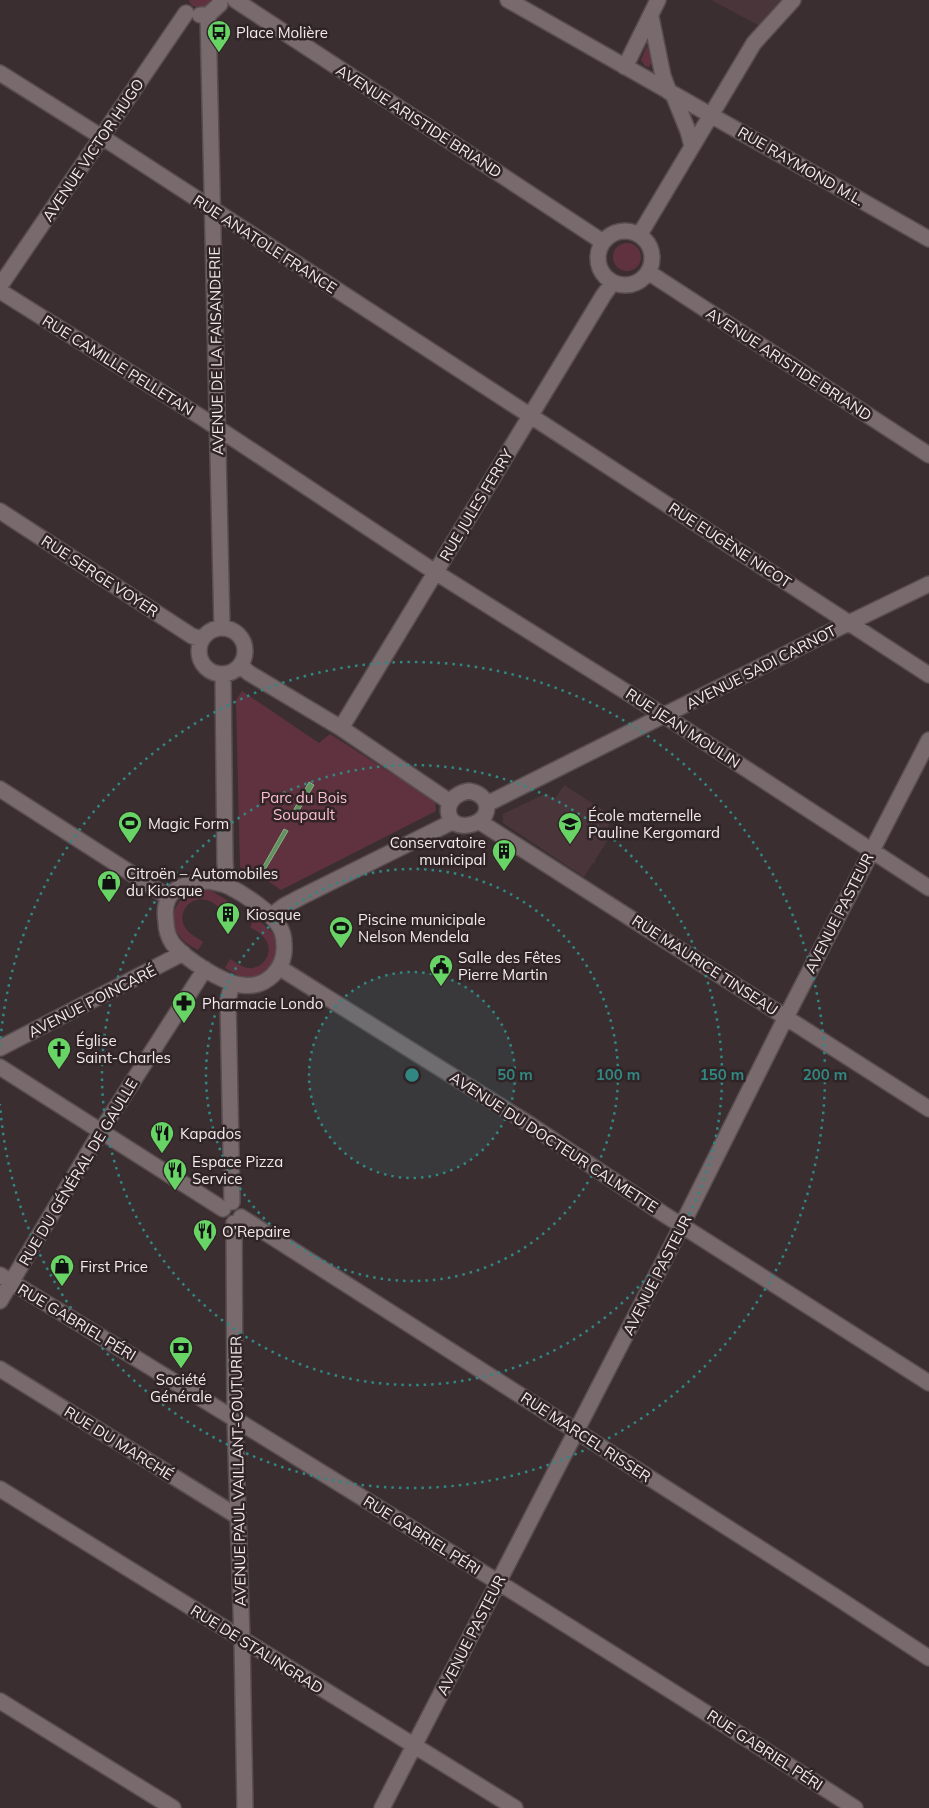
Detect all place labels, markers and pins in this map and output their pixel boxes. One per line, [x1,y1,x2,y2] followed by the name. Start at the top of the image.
[206,19,232,53] bus stop icon: Place Molière
[236,23,328,42] place label: Place Molière
[588,806,720,842] place label: École maternelle Pauline Kergomard
[117,810,143,844] sports icon: Magic Form
[557,811,583,845] school or university icon: École maternelle Pauline Kergomard
[148,814,229,833] place label: Magic Form
[390,833,486,869] place label: Conservatoire municipal
[491,838,517,872] building icon: Conservatoire municipal
[126,864,278,900] place label: Citroën – Automobiles du Kiosque
[96,869,122,903] shop icon: Citroën – Automobiles du Kiosque
[215,901,241,935] building icon: Kiosque
[246,905,301,924] place label: Kiosque
[358,910,486,946] place label: Piscine municipale Nelson Mendela
[328,915,354,949] sports icon: Piscine municipale Nelson Mendela
[458,948,561,984] place label: Salle des Fêtes Pierre Martin
[428,953,454,987] public building icon: Salle des Fêtes Pierre Martin
[171,990,197,1024] pharmacy icon: Pharmacie Londo
[202,994,323,1013] place label: Pharmacie Londo
[76,1031,171,1067] place label: Église Saint-Charles
[46,1036,72,1070] church icon: Église Saint-Charles
[403,1066,421,1084] centre of rings
[149,1120,175,1154] restaurant icon: Kapados
[180,1124,242,1143] place label: Kapados
[192,1152,283,1188] place label: Espace Pizza Service
[162,1157,188,1191] restaurant icon: Espace Pizza Service
[192,1218,218,1252] restaurant icon: O’Repaire
[222,1222,290,1241] place label: O’Repaire
[49,1253,75,1287] shop icon: First Price
[80,1257,148,1276] place label: First Price
[168,1335,194,1369] bank icon: Société Générale
[150,1370,212,1406] place label: Société Générale

